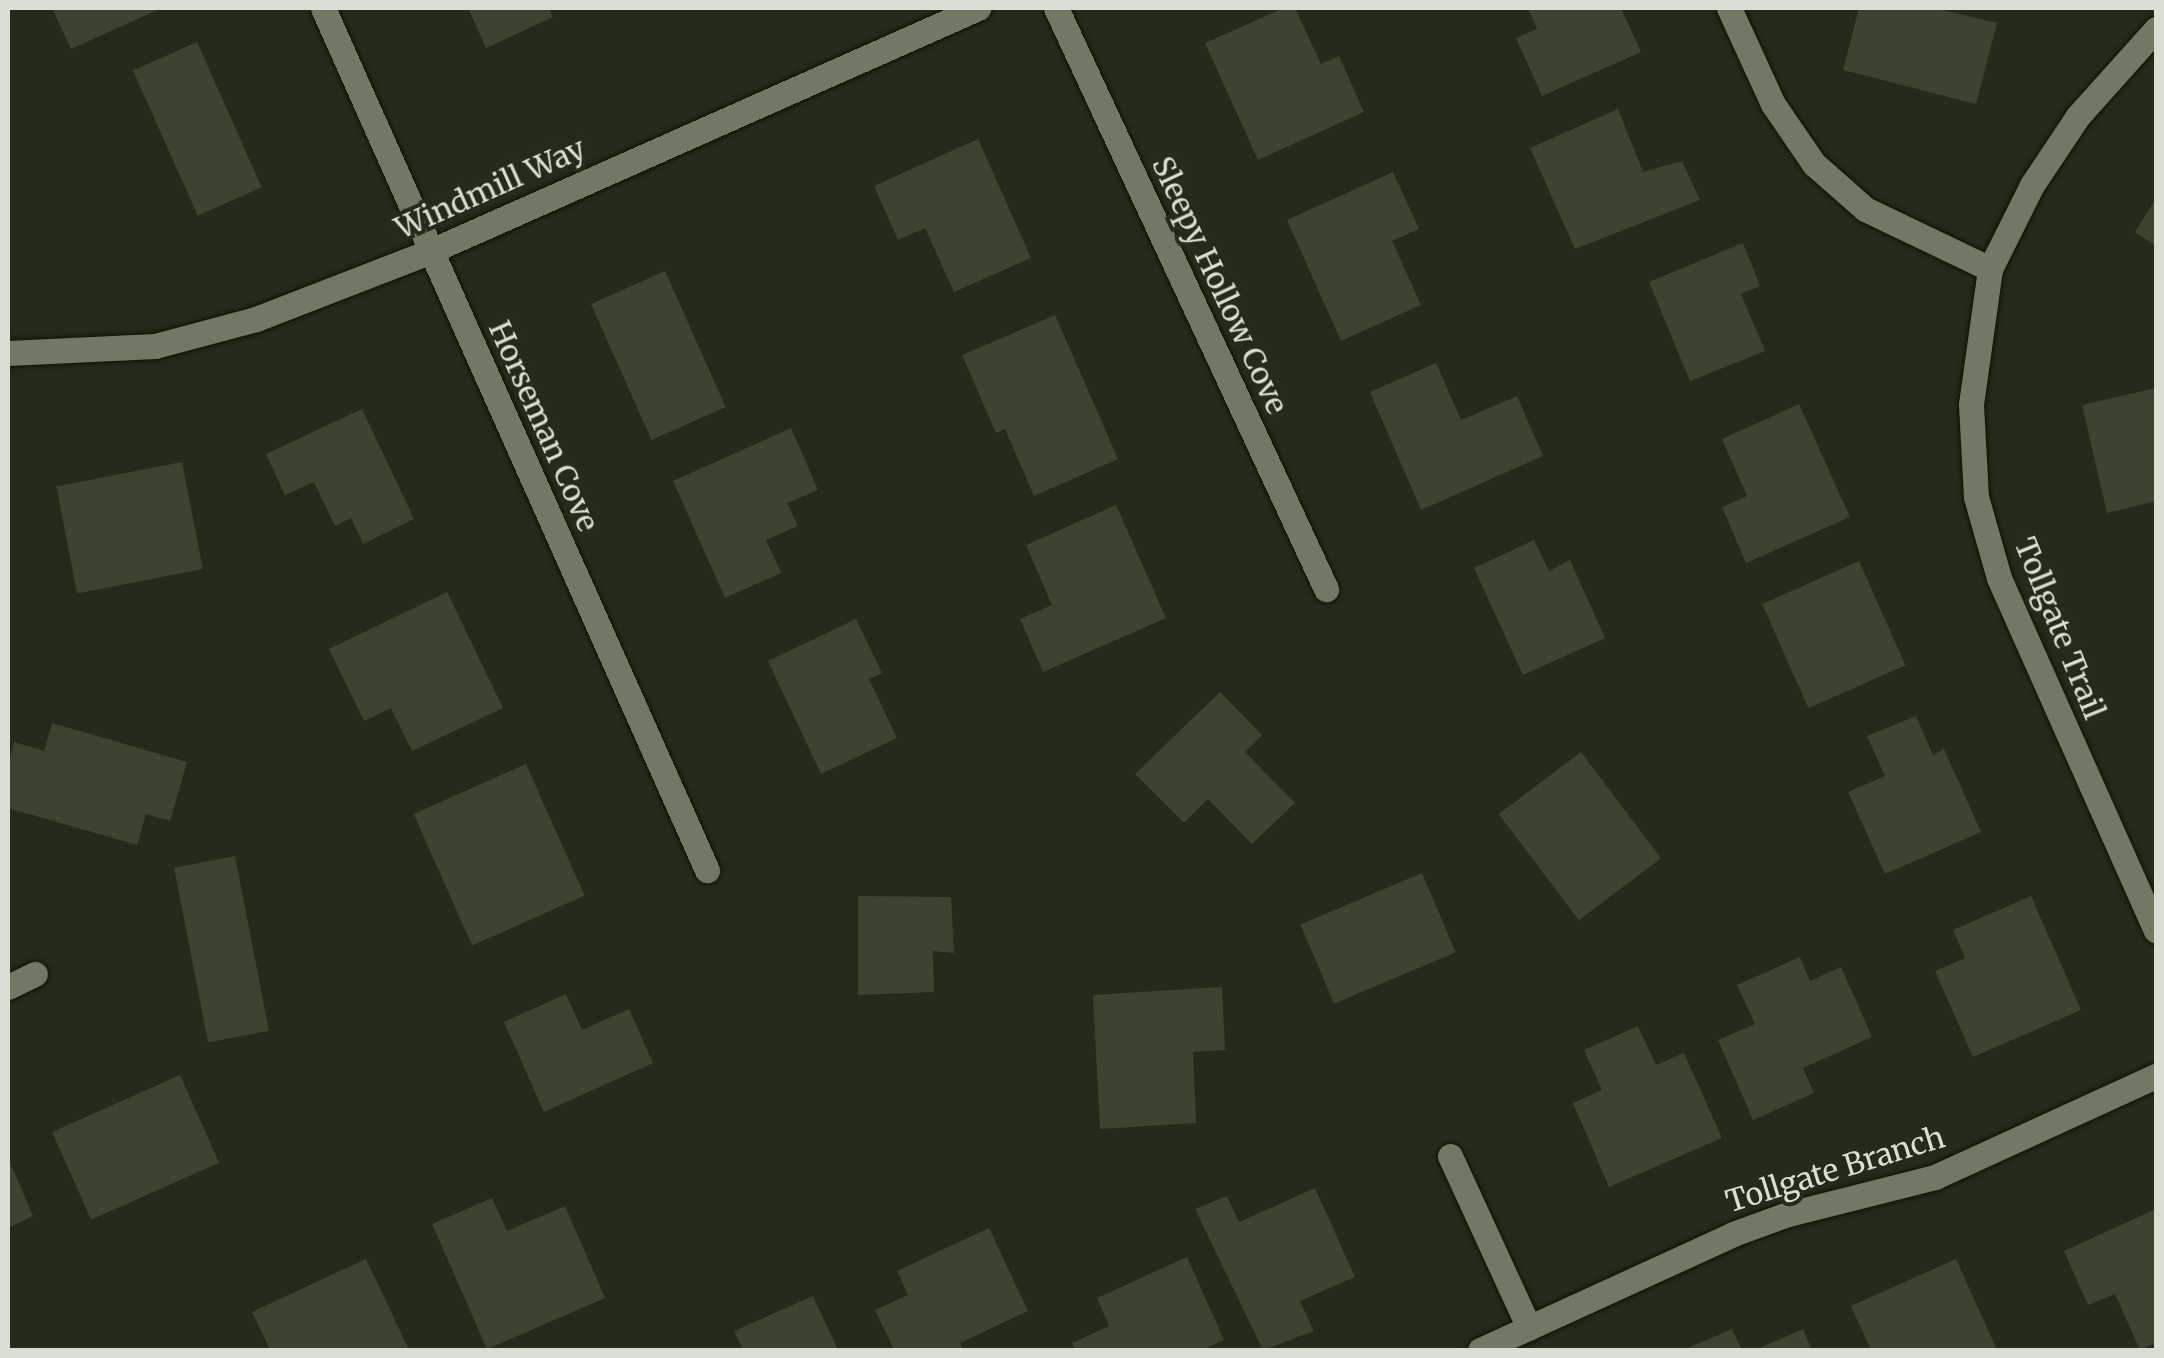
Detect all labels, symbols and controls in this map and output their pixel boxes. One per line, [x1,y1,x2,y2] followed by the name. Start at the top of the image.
[389,130,591,246] street label: Windmill Way
[1145,151,1295,419] street label: Sleepy Hollow Cove
[482,315,606,537] street label: Horseman Cove
[2007,532,2113,724] street label: Tollgate Trail
[1721,1119,1949,1219] street label: Tollgate Branch

